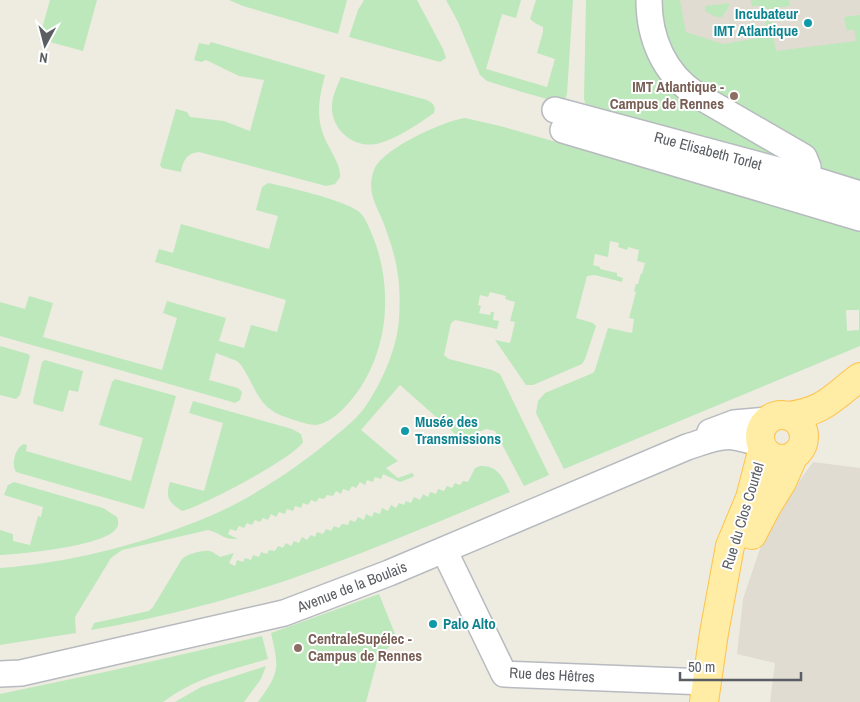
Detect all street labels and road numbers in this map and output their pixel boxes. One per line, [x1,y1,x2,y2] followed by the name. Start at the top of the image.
[652,126,765,175] street label: Rue Elisabeth Torlet
[716,460,769,572] street label: Rue du Clos Courtel
[293,556,410,617] street label: Avenue de la Boulais
[509,662,595,687] street label: Rue des Hêtres

